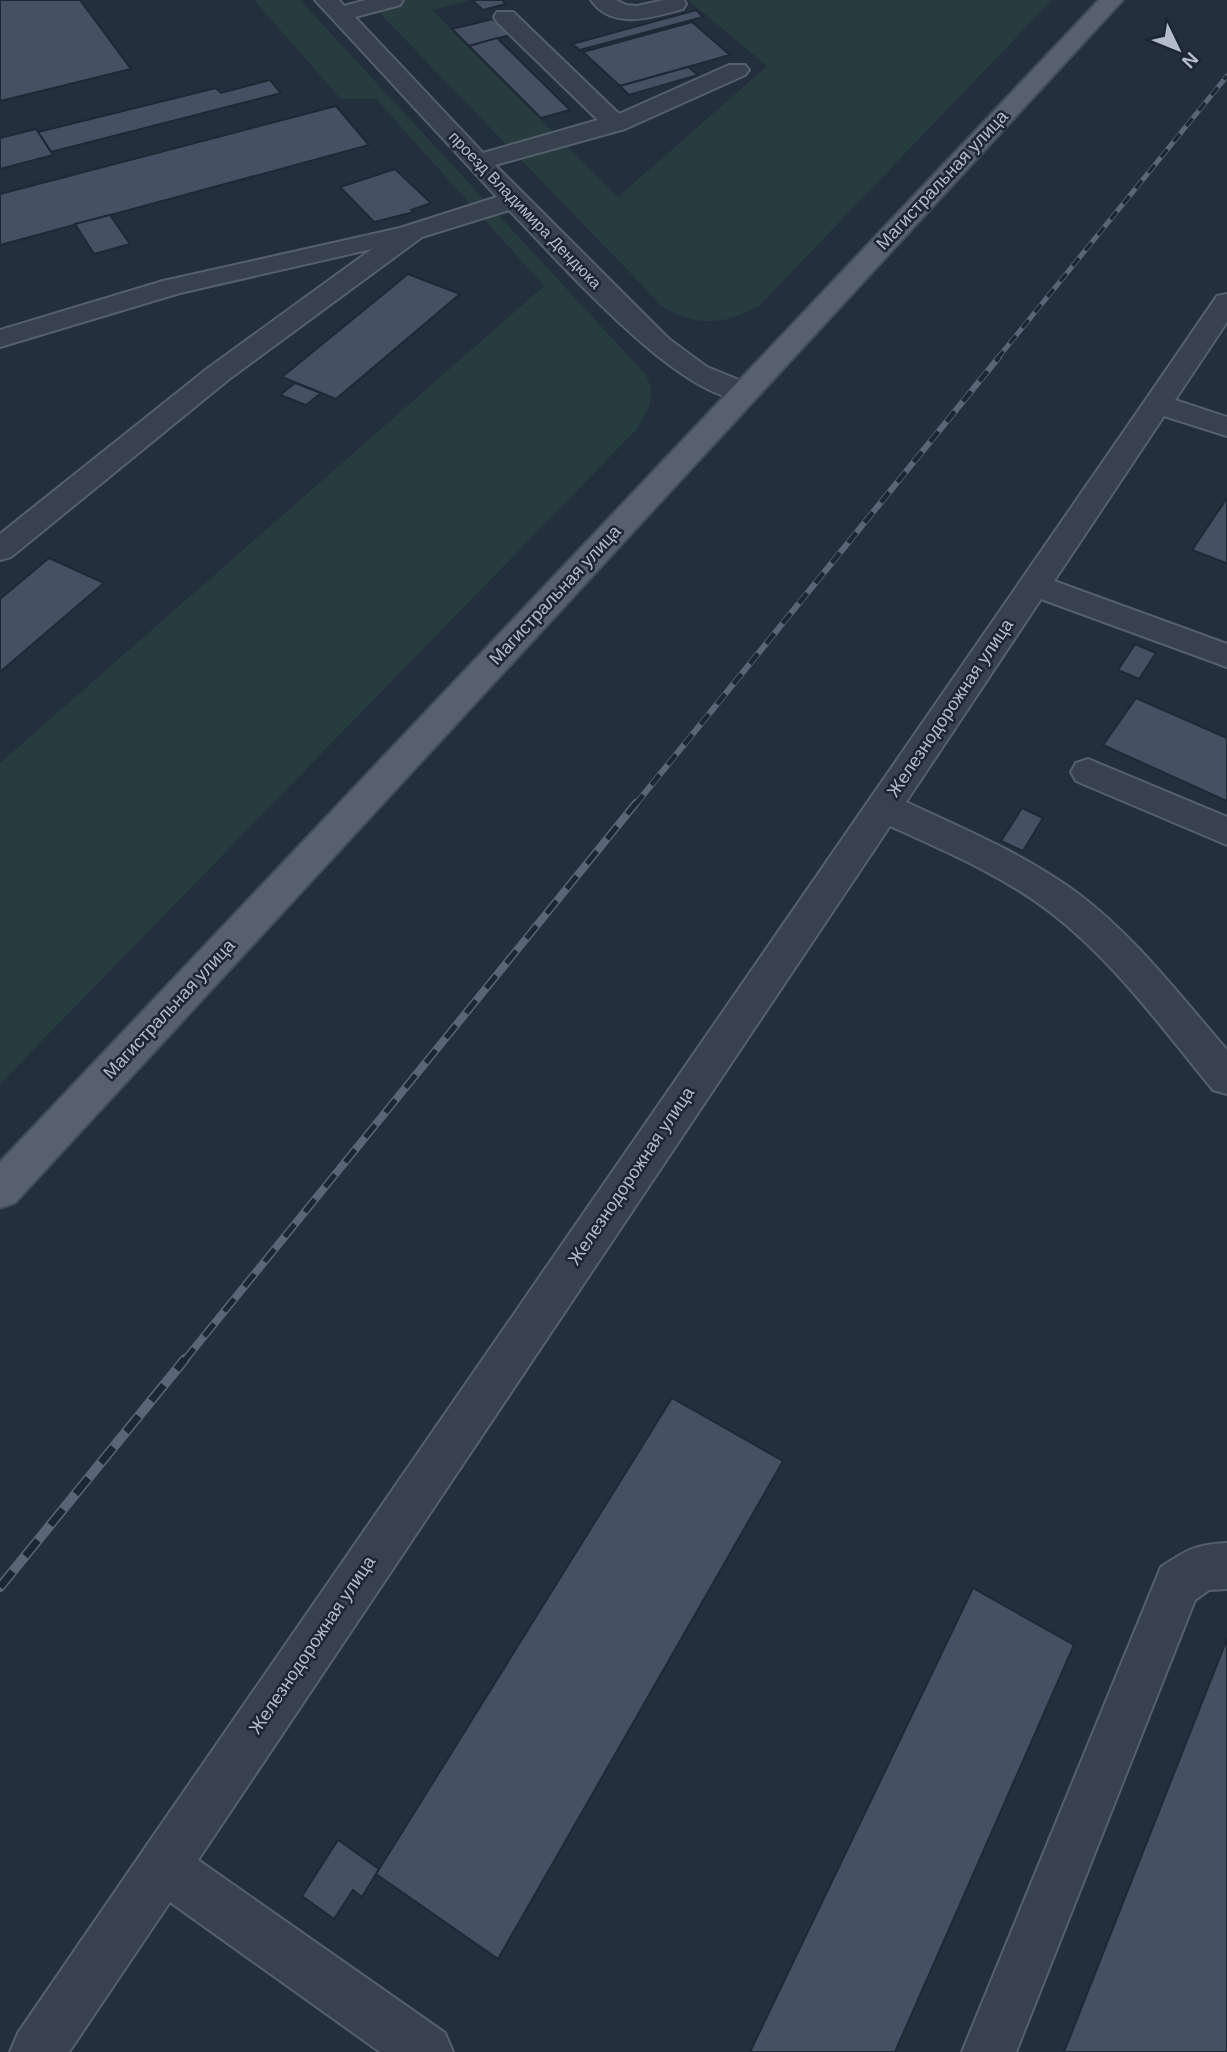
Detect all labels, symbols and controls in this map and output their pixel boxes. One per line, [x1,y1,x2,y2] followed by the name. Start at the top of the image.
[1143,14,1213,84] north arrow
[1178,48,1202,72] text: N
[872,105,1012,254] street label: Магистральная улица
[445,128,605,292] street label: проезд Владимира Дендюка
[485,520,625,669] street label: Магистральная улица
[883,614,1018,801] street label: Железнодорожная улица
[99,934,239,1083] street label: Магистральная улица
[564,1082,699,1269] street label: Железнодорожная улица
[245,1551,380,1738] street label: Железнодорожная улица

